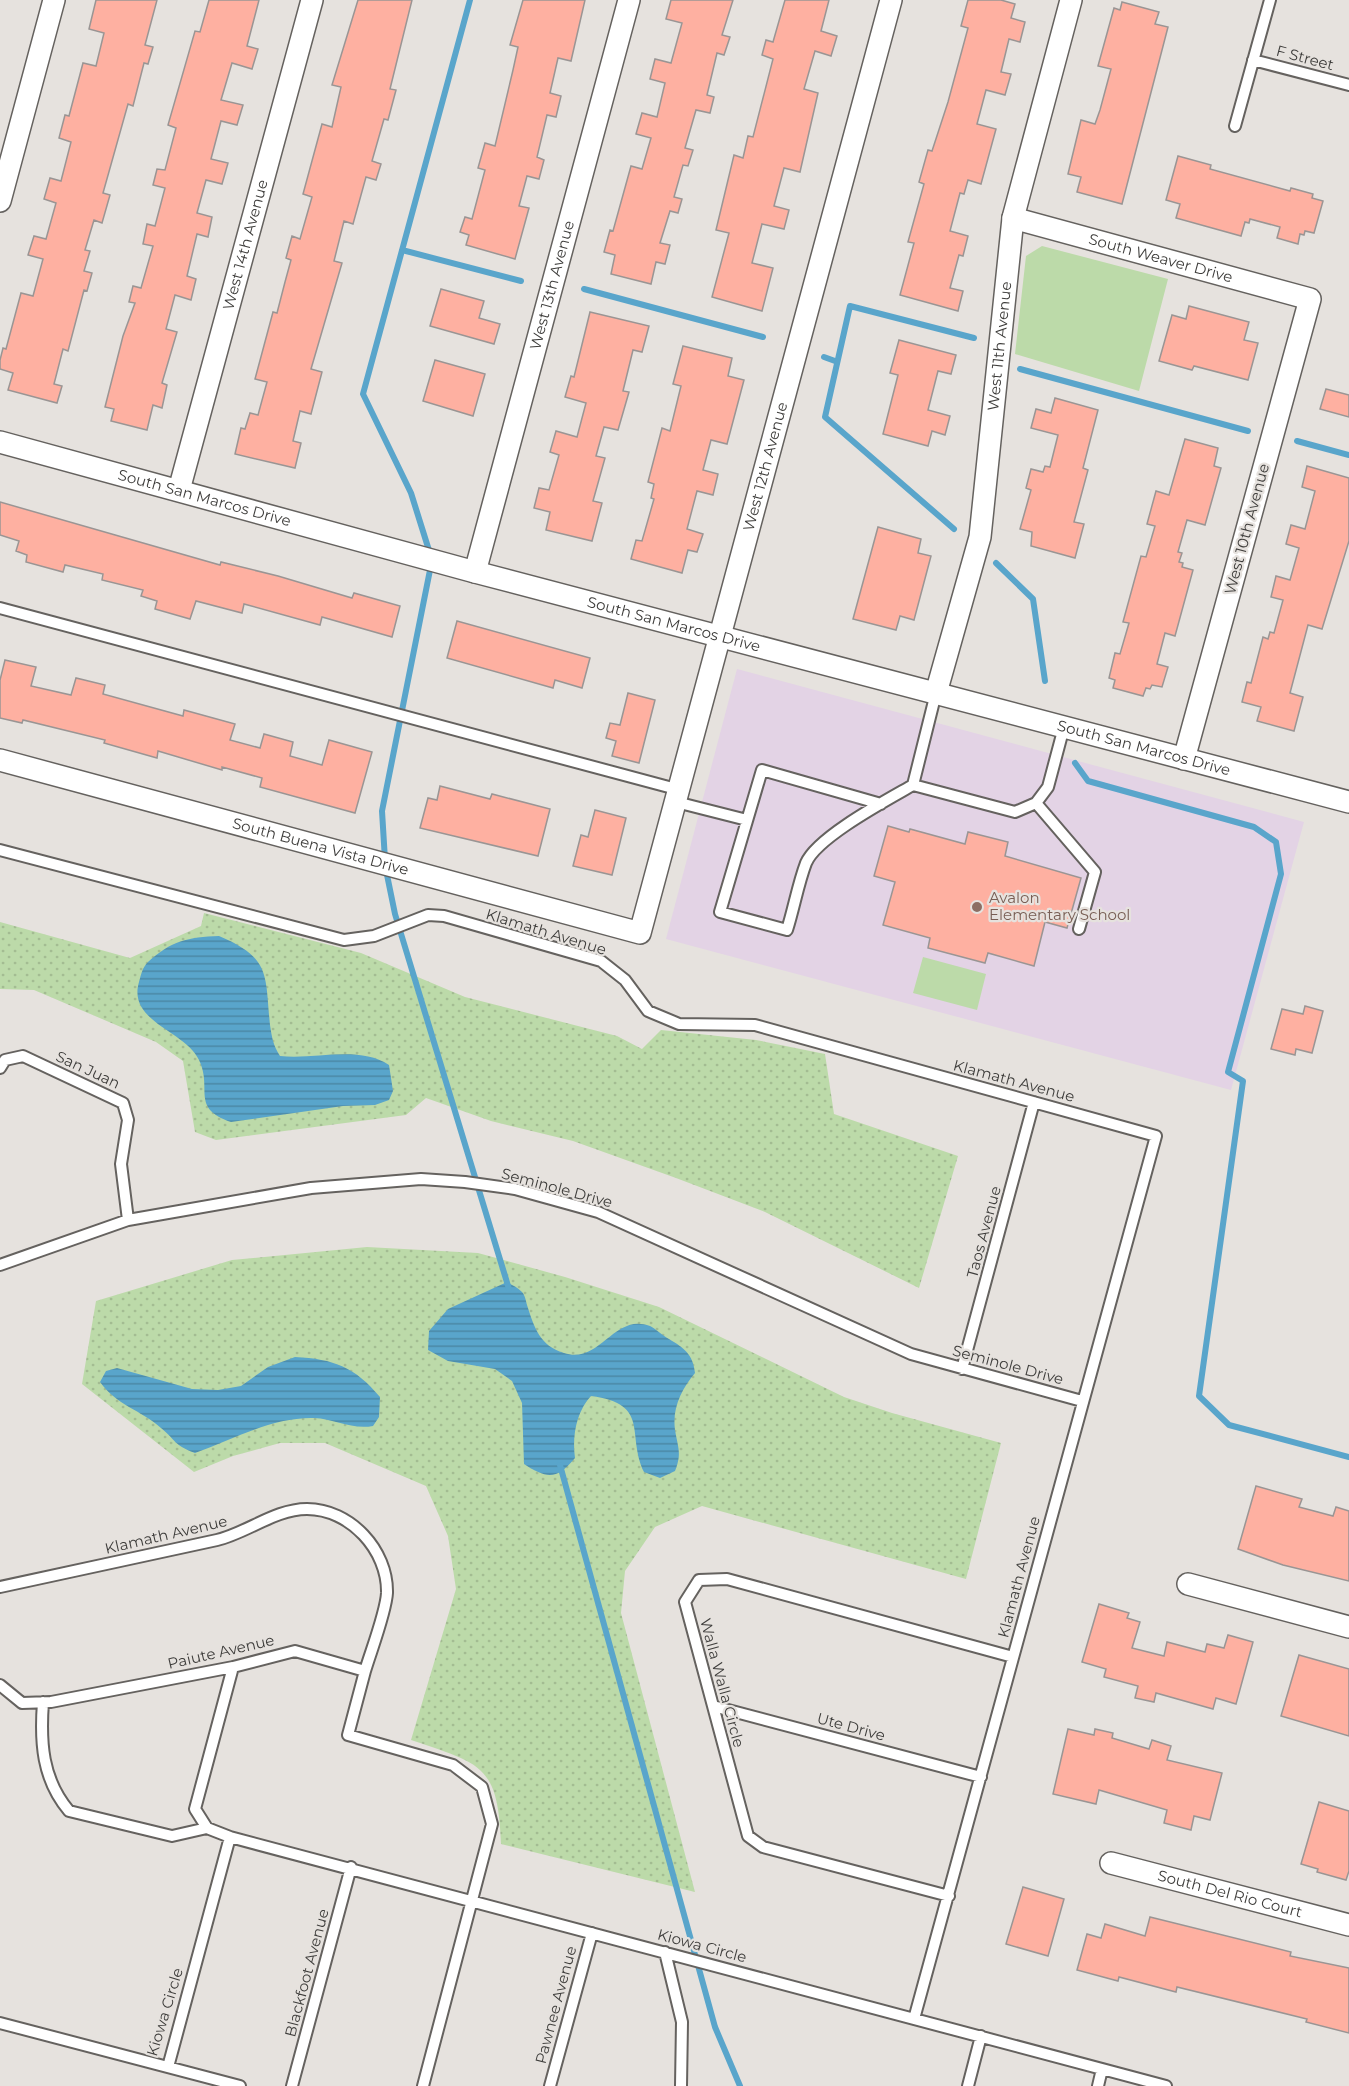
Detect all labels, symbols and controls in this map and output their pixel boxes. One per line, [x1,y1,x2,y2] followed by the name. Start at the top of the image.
[1274,41,1336,74] street label: F Street
[218,177,272,312] street label: West 14th Avenue
[525,218,578,352] street label: West 13th Avenue
[1087,229,1235,286] street label: South Weaver Drive
[983,280,1015,412] street label: West 11th Avenue
[739,400,791,533] street label: West 12th Avenue
[1220,461,1273,596] street label: West 10th Avenue
[116,465,293,530] street label: South San Marcos Drive
[585,592,763,656] street label: South San Marcos Drive
[1055,716,1233,779] street label: South San Marcos Drive
[230,813,411,879] street label: South Buena Vista Drive
[989,888,1130,924] place label: Avalon Elementary School
[970,900,984,914] marker: Avalon Elementary School
[484,904,609,959] street label: Klamath Avenue
[53,1046,123,1093] street label: San Juan
[951,1055,1077,1106] street label: Klamath Avenue
[500,1164,615,1211] street label: Seminole Drive
[962,1184,1005,1280] street label: Taos Avenue
[951,1341,1066,1388] street label: Seminole Drive
[103,1511,229,1558] street label: Klamath Avenue
[993,1514,1044,1640] street label: Klamath Avenue
[696,1616,749,1750] street label: Walla Walla Circle
[166,1630,276,1673] street label: Paiute Avenue
[815,1708,887,1745] street label: Ute Drive
[1156,1866,1305,1921] street label: South Del Rio Court
[280,1907,333,2039] street label: Blackfoot Avenue
[655,1925,749,1967] street label: Kiowa Circle
[531,1944,580,2066] street label: Pawnee Avenue
[142,1965,187,2058] street label: Kiowa Circle

